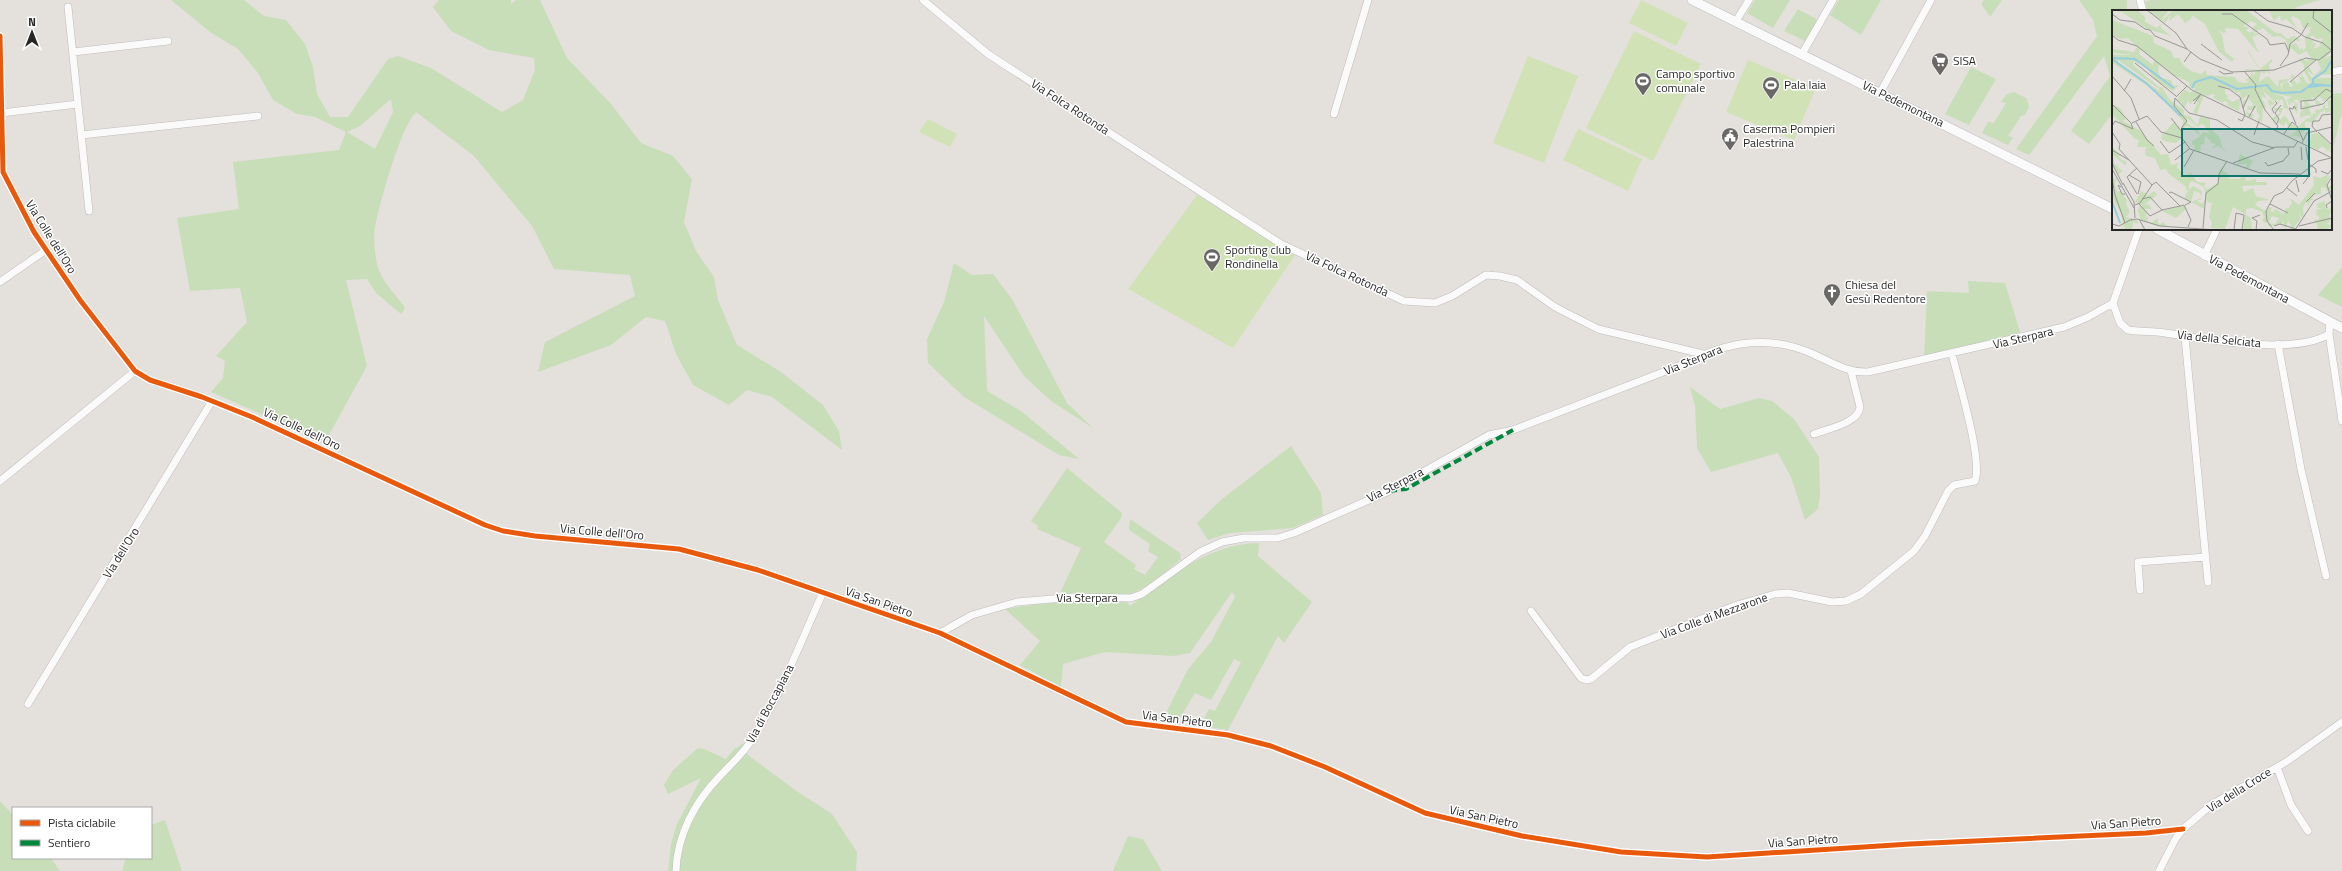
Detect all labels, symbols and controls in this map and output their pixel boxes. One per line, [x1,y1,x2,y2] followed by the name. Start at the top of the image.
[2112,10,2332,230] inset map
[12,12,52,52] north arrow
[28,14,36,30] text: N
[1930,51,1950,76] supermarket icon: SISA
[1953,51,1976,70] place label: SISA
[1656,64,1735,97] place label: Campo sportivo comunale
[1633,71,1653,96] sports icon: Campo sportivo comunale
[1027,74,1113,139] street label: Via Folca Rotonda
[1761,75,1781,100] sports icon: Pala Iaia
[1784,75,1826,94] place label: Pala Iaia
[1859,75,1947,132] street label: Via Pedemontana
[1743,119,1835,152] place label: Caserma Pompieri Palestrina
[1720,126,1740,151] public building icon: Caserma Pompieri Palestrina
[21,196,82,277] street label: Via Colle dell'Oro
[1225,240,1291,273] place label: Sporting club Rondinella
[1302,246,1392,301] street label: Via Folca Rotonda
[1202,247,1222,272] sports icon: Sporting club Rondinella
[2205,249,2293,308] street label: Via Pedemontana
[1845,275,1926,308] place label: Chiesa del Gesù Redentore
[1822,282,1842,307] church icon: Chiesa del Gesù Redentore
[1991,321,2055,354] street label: Via Sterpara
[2176,325,2262,352] street label: Via della Selciata
[1661,339,1725,380] street label: Via Sterpara
[260,402,344,455] street label: Via Colle dell'Oro
[1363,462,1427,507] street label: Via Sterpara
[559,518,645,545] street label: Via Colle dell'Oro
[97,524,144,582] street label: Via dell'Oro
[843,581,915,622] street label: Via San Pietro
[1658,587,1770,644] street label: Via Colle di Mezzarone
[1056,588,1118,607] street label: Via Sterpara
[741,661,798,747] street label: Via di Boccapiana
[1141,705,1213,732] street label: Via San Pietro
[2203,762,2275,817] street label: Via della Croce
[1448,800,1520,833] street label: Via San Pietro
[12,807,152,859] legend
[2090,811,2162,834] street label: Via San Pietro
[48,813,116,832] text: Pista ciclabile
[1767,829,1839,852] street label: Via San Pietro
[48,833,90,852] text: Sentiero

